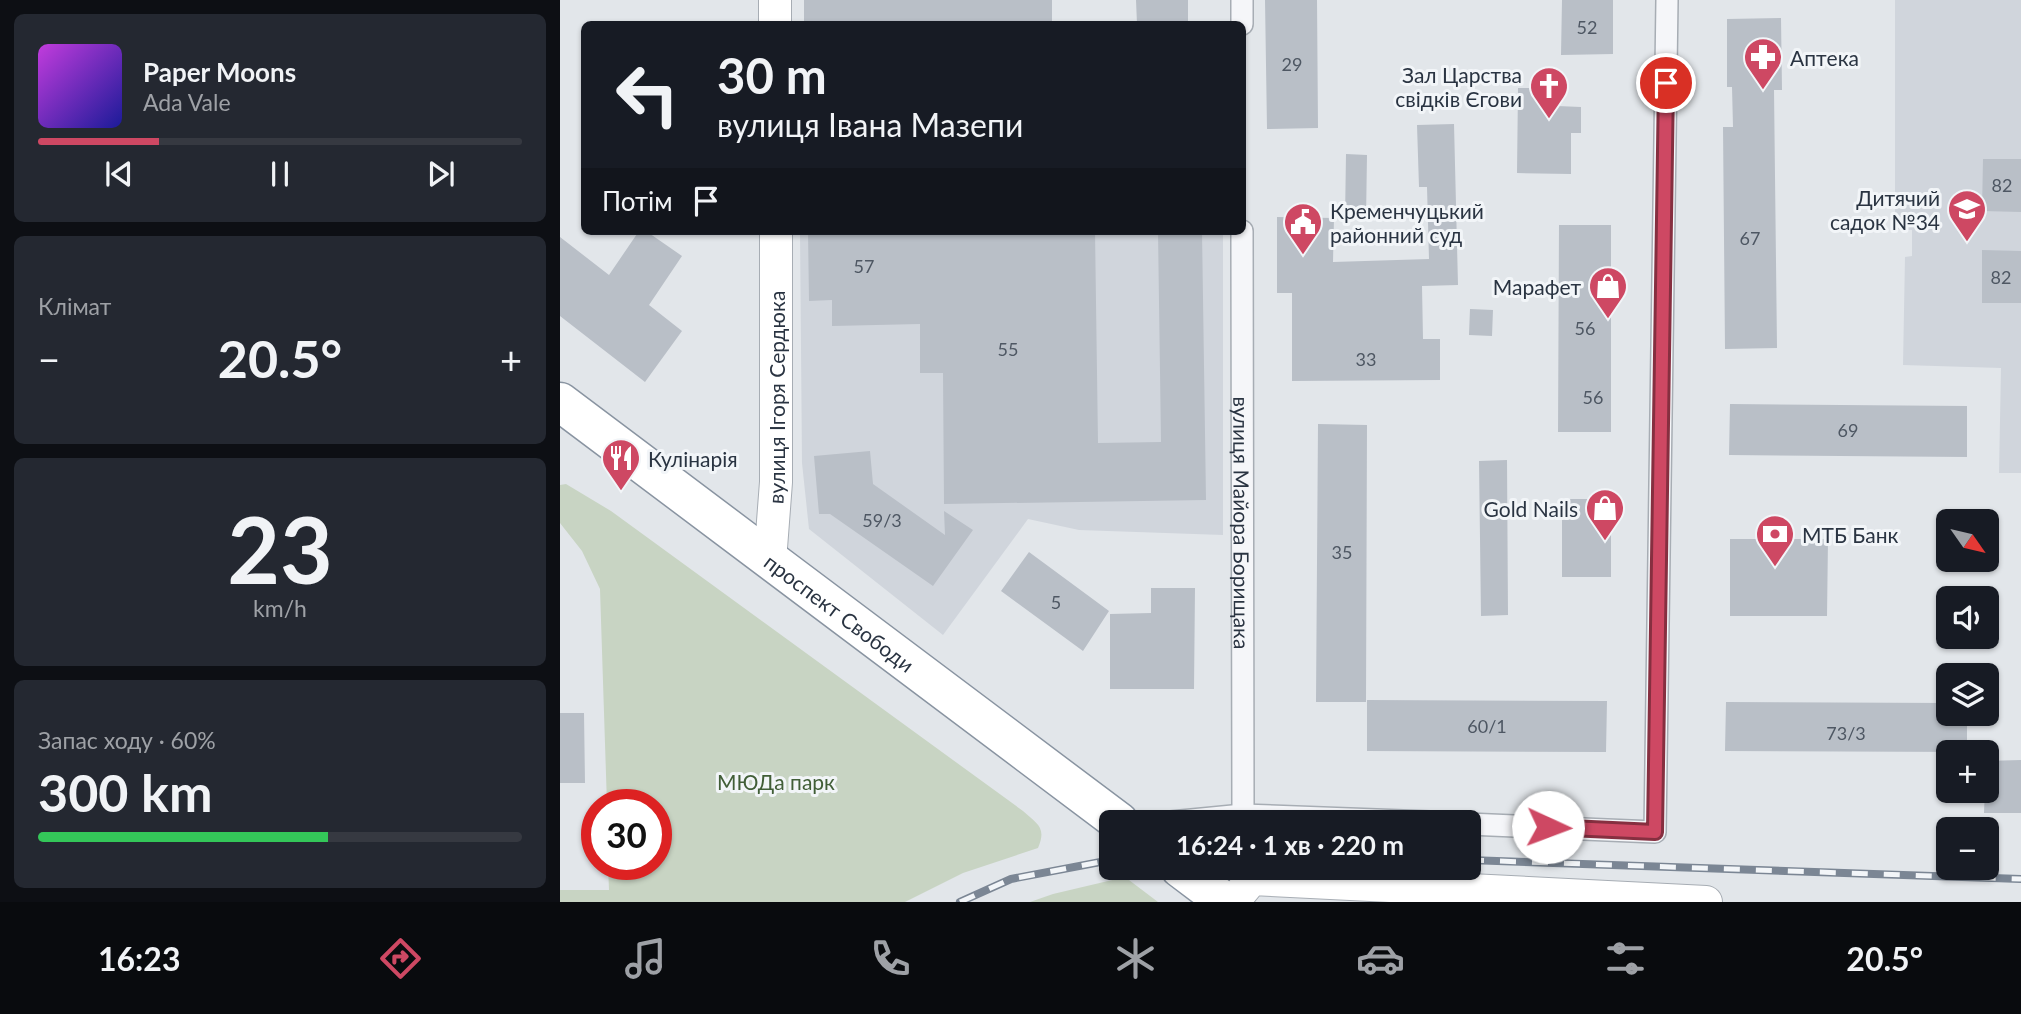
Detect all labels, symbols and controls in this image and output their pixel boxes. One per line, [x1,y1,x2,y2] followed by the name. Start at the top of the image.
[1577,16,1597,38] house number: 52
[1742,36,1784,91] pharmacy icon: Аптeка
[1790,45,1859,70] place label: Аптeка
[717,46,827,104] text: 30 m
[602,49,693,140] icon: left
[1282,53,1302,75] house number: 29
[1636,53,1696,113] pin
[143,56,296,88] text: Paper Moons
[1395,62,1522,111] place label: Зал Царства свідків Єгови
[1647,64,1685,102] icon: arrive
[1528,65,1570,120] church icon: Зал Царства свідків Єгови
[143,88,231,116] text: Ada Vale
[717,105,1023,144] text: вулиця Івана Мазепи
[100,155,138,193] icon: previous
[261,155,299,193] icon: pause
[422,155,460,193] icon: next
[1992,174,2012,196] house number: 82
[687,182,725,220] icon: arrive
[602,185,673,217] text: Потім
[1830,185,1940,234] place label: Дитячий садок №34
[1946,188,1988,243] school or university icon: Дитячий садок №34
[1330,198,1484,247] place label: Кременчуцький районний суд
[1282,201,1324,256] public building icon: Кременчуцький районний суд
[1740,227,1760,249] house number: 67
[854,255,874,277] house number: 57
[1587,265,1629,320] shop icon: Марафет
[1991,266,2011,288] house number: 82
[1493,274,1581,299] place label: Марафет
[762,291,789,505] street label: вулиця Ігоря Сердюка
[38,292,111,320] text: Клімат
[1575,317,1595,339] house number: 56
[218,327,342,389] text: 20.5°
[38,336,60,382] text: −
[500,336,522,382] text: +
[998,338,1018,360] house number: 55
[1356,348,1376,370] house number: 33
[1583,386,1603,408] house number: 56
[1230,397,1255,649] street label: вулиця Майора Борищака
[1838,419,1858,441] house number: 69
[600,437,642,492] restaurant icon: Кулінарія
[648,446,738,471] place label: Кулінарія
[1584,487,1626,542] shop icon: Gold Nails
[227,494,333,603] text: 23
[1484,496,1578,521] place label: Gold Nails
[862,509,902,531] house number: 59/3
[1936,509,1998,572] north arrow
[1936,509,1999,880] map controls
[1754,513,1796,568] bank icon: МТБ Банк
[1802,522,1899,547] place label: МТБ Банк
[1332,541,1352,563] house number: 35
[760,548,920,676] street label: проспект Свободи
[1936,586,1999,649] button: sound
[1051,591,1061,613] house number: 5
[253,594,307,622] text: km/h
[1936,663,1999,726] button: layers
[1467,715,1507,737] house number: 60/1
[1826,722,1866,744] house number: 73/3
[38,726,216,754] text: Запас ходу · 60%
[1936,740,1999,803] button: +
[38,761,212,823] text: 300 km
[717,769,835,794] park label: МЮДа парк
[581,789,672,880] speed limit sign: 30
[1511,790,1585,864] position arrow
[1936,817,1999,880] button: −
[1176,829,1404,861] text: 16:24 · 1 хв · 220 m
[376,934,425,983] icon: directions
[621,934,670,983] icon: music
[866,934,915,983] icon: phone
[1111,934,1160,983] icon: climate
[1356,934,1405,983] icon: car
[1601,934,1650,983] icon: filters
[98,939,180,978] text: 16:23
[1846,939,1923,978] text: 20.5°

